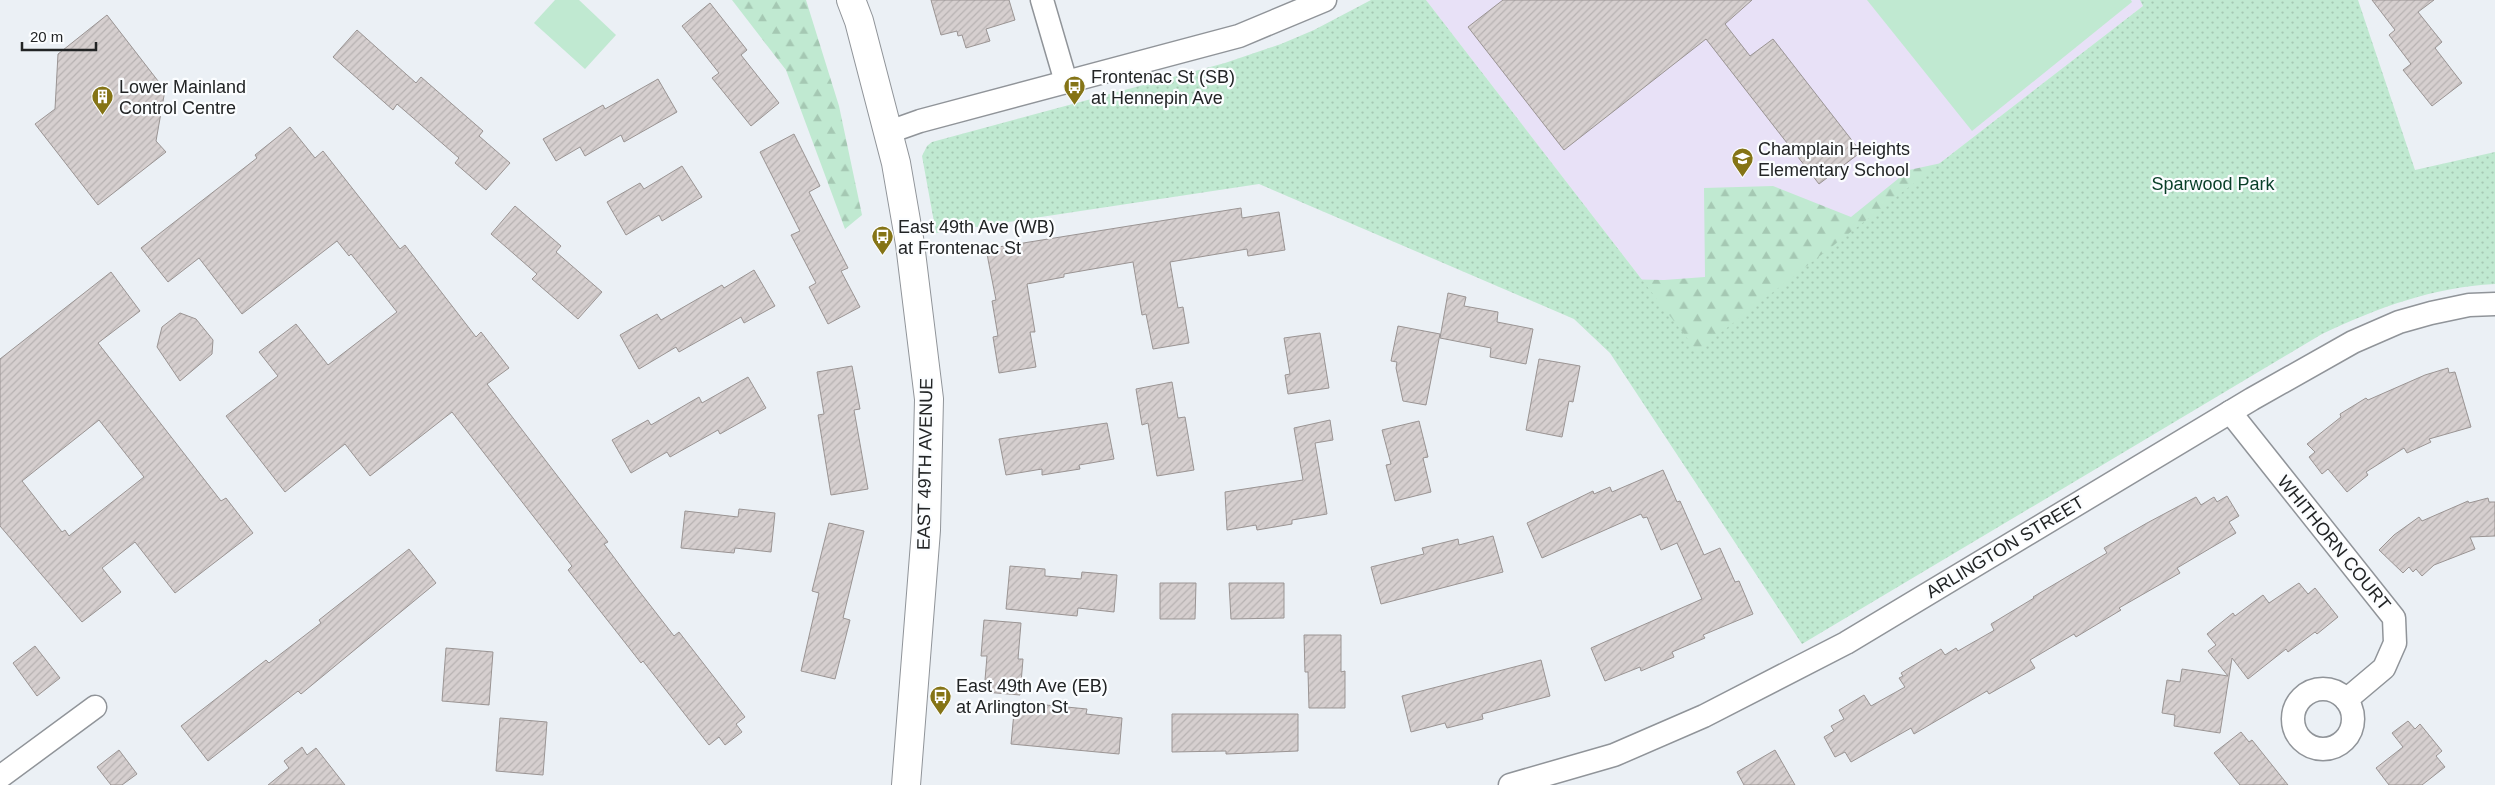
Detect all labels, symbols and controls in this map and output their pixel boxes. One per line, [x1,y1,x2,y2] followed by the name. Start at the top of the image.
[22,20,96,52] scale bar
[30,28,63,45] text: 20 m
[1091,67,1235,108] place label: Frontenac St (SB) at Hennepin Ave
[1063,75,1087,106] bus stop icon: Frontenac St (SB) at Hennepin Ave
[119,77,246,118] place label: Lower Mainland Control Centre
[91,85,115,116] building icon: Lower Mainland Control Centre
[1758,139,1910,180] place label: Champlain Heights Elementary School
[1730,147,1754,178] school or university icon: Champlain Heights Elementary School
[2151,174,2276,194] park label: Sparwood Park
[898,217,1055,258] place label: East 49th Ave (WB) at Frontenac St
[870,225,894,256] bus stop icon: East 49th Ave (WB) at Frontenac St
[913,378,937,550] street label: EAST 49TH AVENUE
[2273,472,2395,614] street label: WHITHORN COURT
[1922,492,2088,602] street label: ARLINGTON STREET
[956,676,1108,717] place label: East 49th Ave (EB) at Arlington St
[928,684,952,715] bus stop icon: East 49th Ave (EB) at Arlington St

